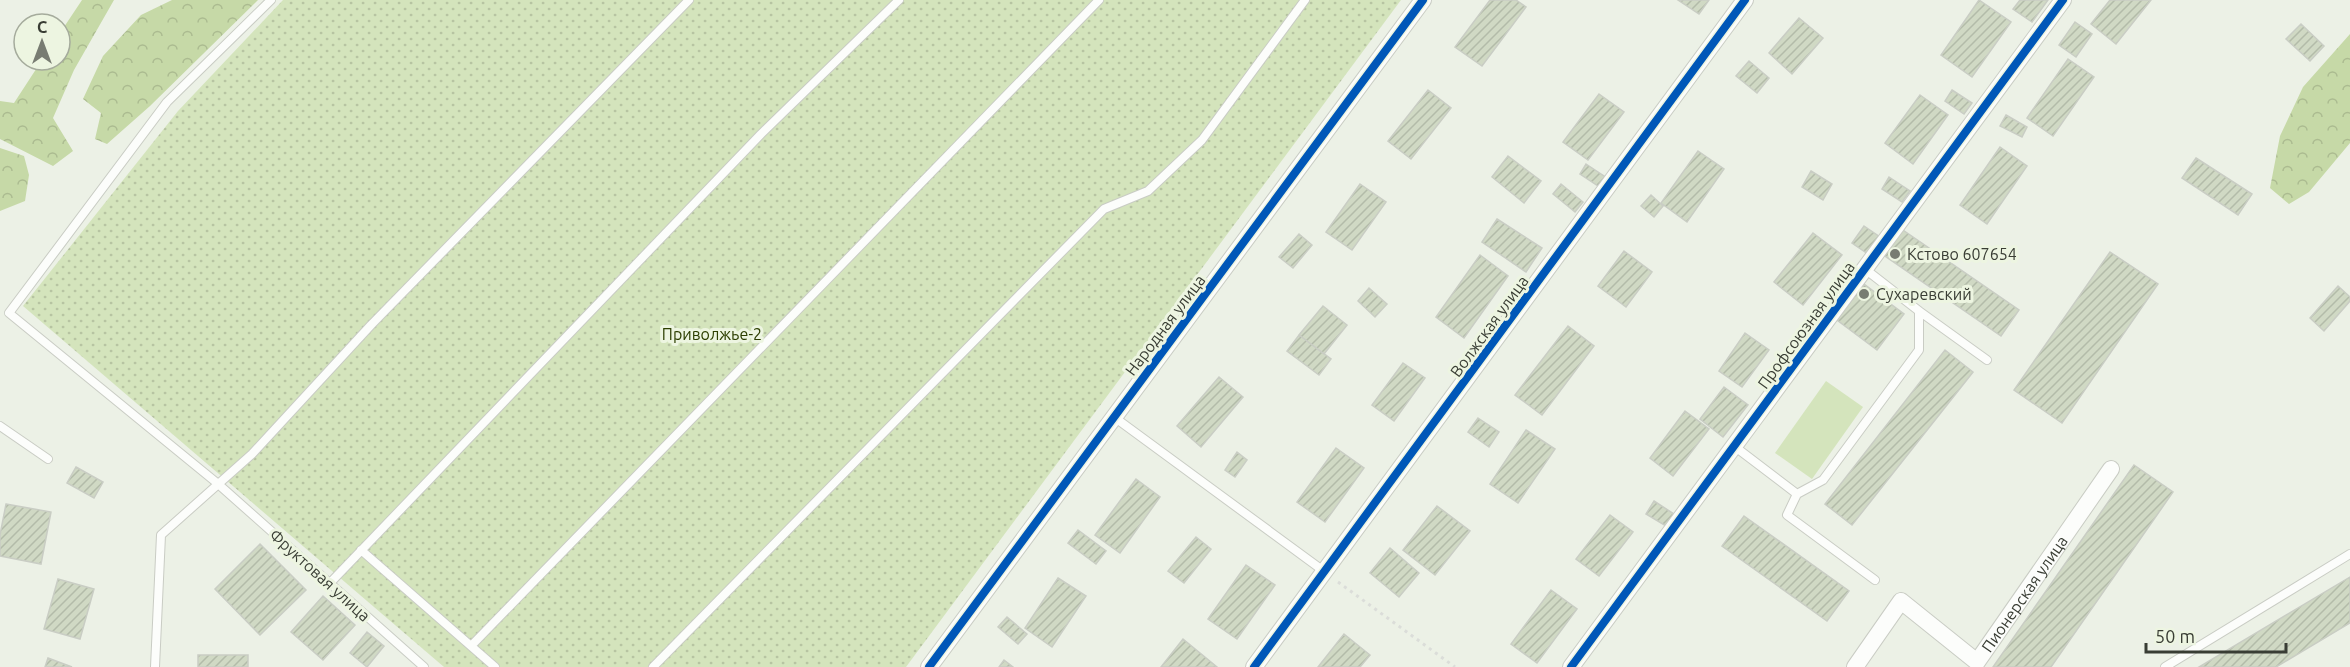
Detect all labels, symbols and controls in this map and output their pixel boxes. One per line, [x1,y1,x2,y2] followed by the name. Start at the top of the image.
[12,12,72,72] north arrow
[37,18,47,36] text: С
[1907,245,2017,263] place label: Кстово 607654
[1888,247,1902,261] marker: Кстово 607654
[1754,258,1858,392] street label: Профсоюзная улица
[1121,271,1209,379] street label: Народная улица
[1446,272,1532,380] street label: Волжская улица
[1876,285,1972,303] place label: Сухаревский
[1857,287,1871,301] marker: Сухаревский
[662,325,762,343] park label: Приволжье-2
[266,525,374,625] street label: Фруктовая улица
[1978,532,2071,655] street label: Пионерская улица
[2146,616,2286,654] scale bar
[2155,626,2195,646] text: 50 m

